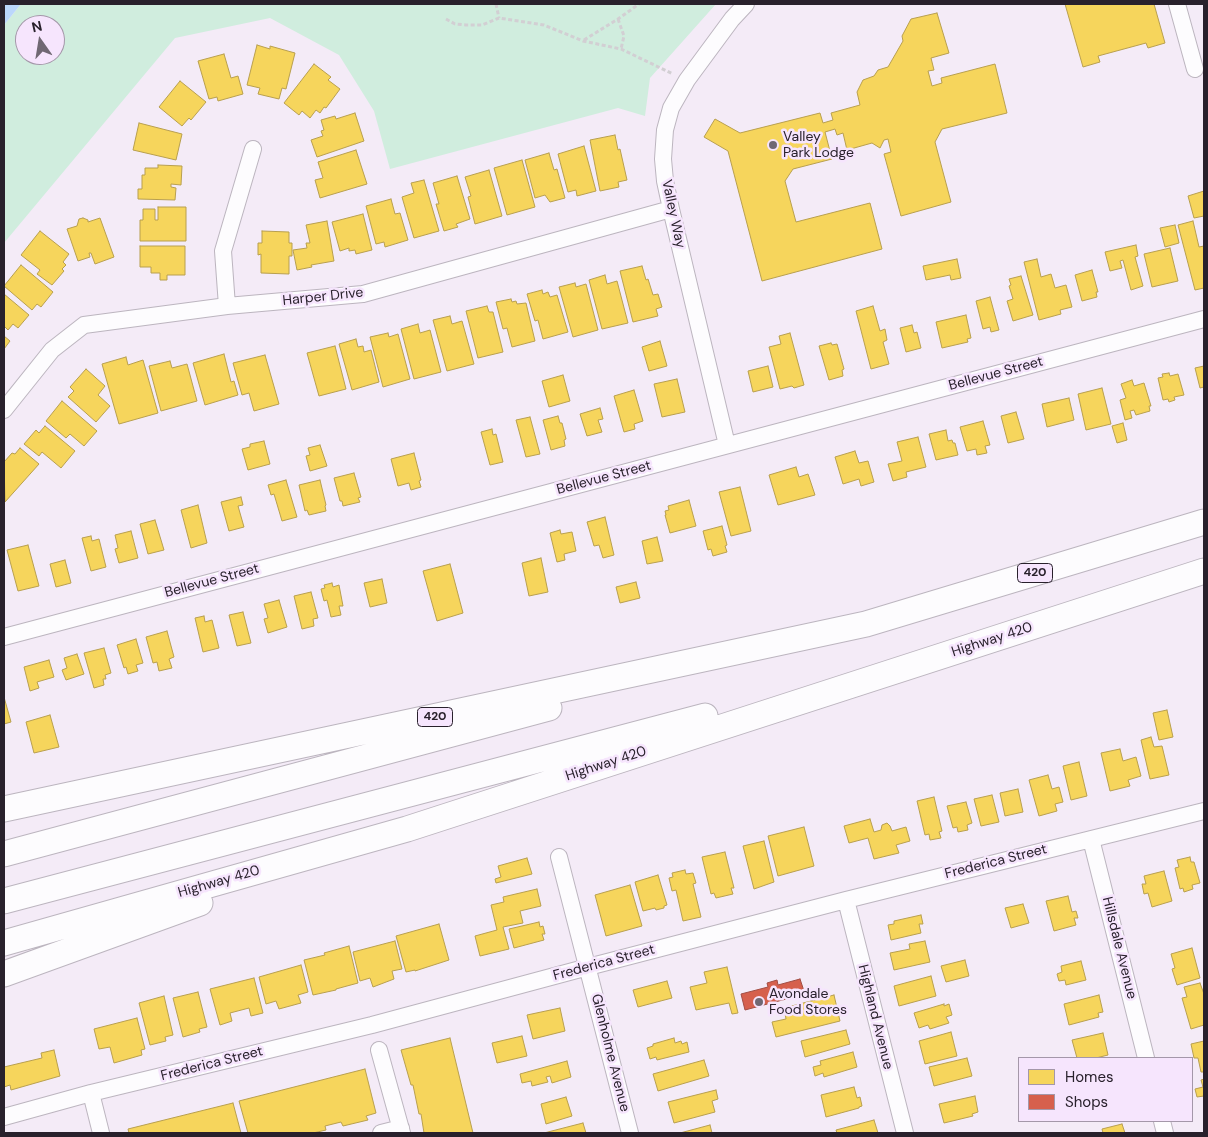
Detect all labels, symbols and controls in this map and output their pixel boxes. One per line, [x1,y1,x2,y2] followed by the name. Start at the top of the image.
[15,15,65,65] north arrow
[30,16,44,36] text: N
[783,129,854,162] place label: Valley Park Lodge
[767,139,779,151] marker: Valley Park Lodge
[658,178,688,250] street label: Valley Way
[282,284,364,310] street label: Harper Drive
[947,353,1045,395] street label: Bellevue Street
[555,457,653,499] street label: Bellevue Street
[163,560,261,602] street label: Bellevue Street
[1018,564,1052,582] road number: 420
[949,619,1035,661] street label: Highway 420
[418,708,452,726] road number: 420
[563,743,649,785] street label: Highway 420
[943,841,1049,883] street label: Frederica Street
[176,862,262,902] street label: Highway 420
[1098,895,1140,1001] street label: Hillsdale Avenue
[551,941,657,985] street label: Frederica Street
[854,963,896,1071] street label: Highland Avenue
[769,986,847,1019] place label: Avondale Food Stores
[587,992,633,1114] street label: Glenholme Avenue
[753,996,765,1008] marker: Avondale Food Stores
[159,1043,265,1085] street label: Frederica Street
[1018,1057,1193,1122] legend
[1065,1067,1114,1087] text: Homes
[1065,1092,1108,1112] text: Shops

